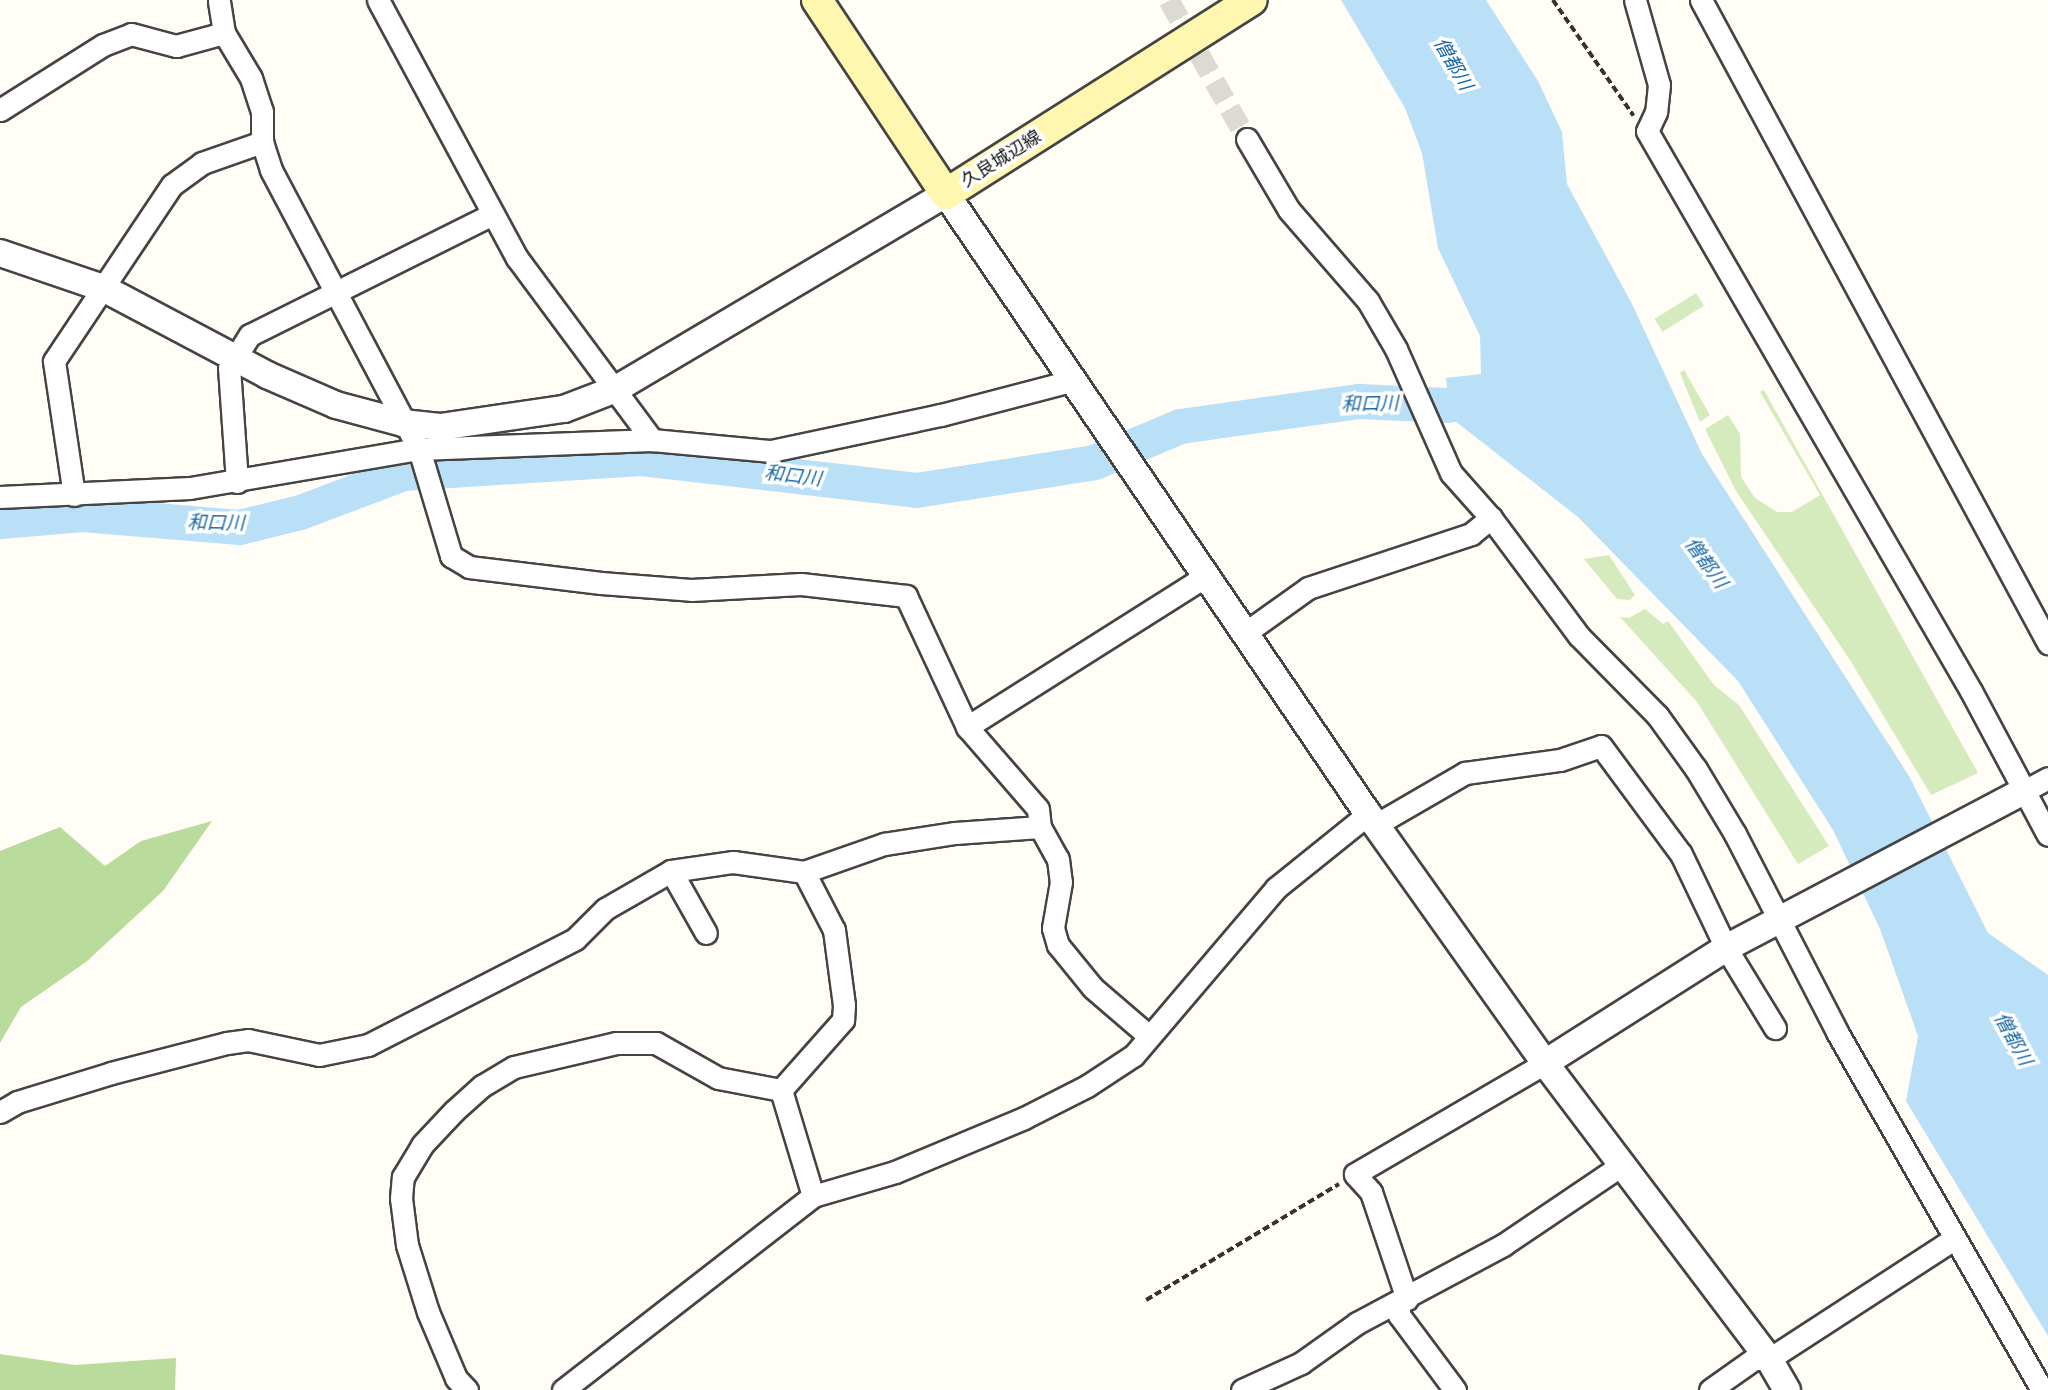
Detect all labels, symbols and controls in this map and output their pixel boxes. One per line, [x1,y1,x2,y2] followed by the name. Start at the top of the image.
[1429,34,1477,94] water label: 僧都川
[957,126,1045,192] street label: 久良城辺線
[1341,392,1399,416] water label: 和口川
[763,461,823,491] water label: 和口川
[187,511,245,535] water label: 和口川
[1680,533,1732,593] water label: 僧都川
[1989,1009,2037,1069] water label: 僧都川

